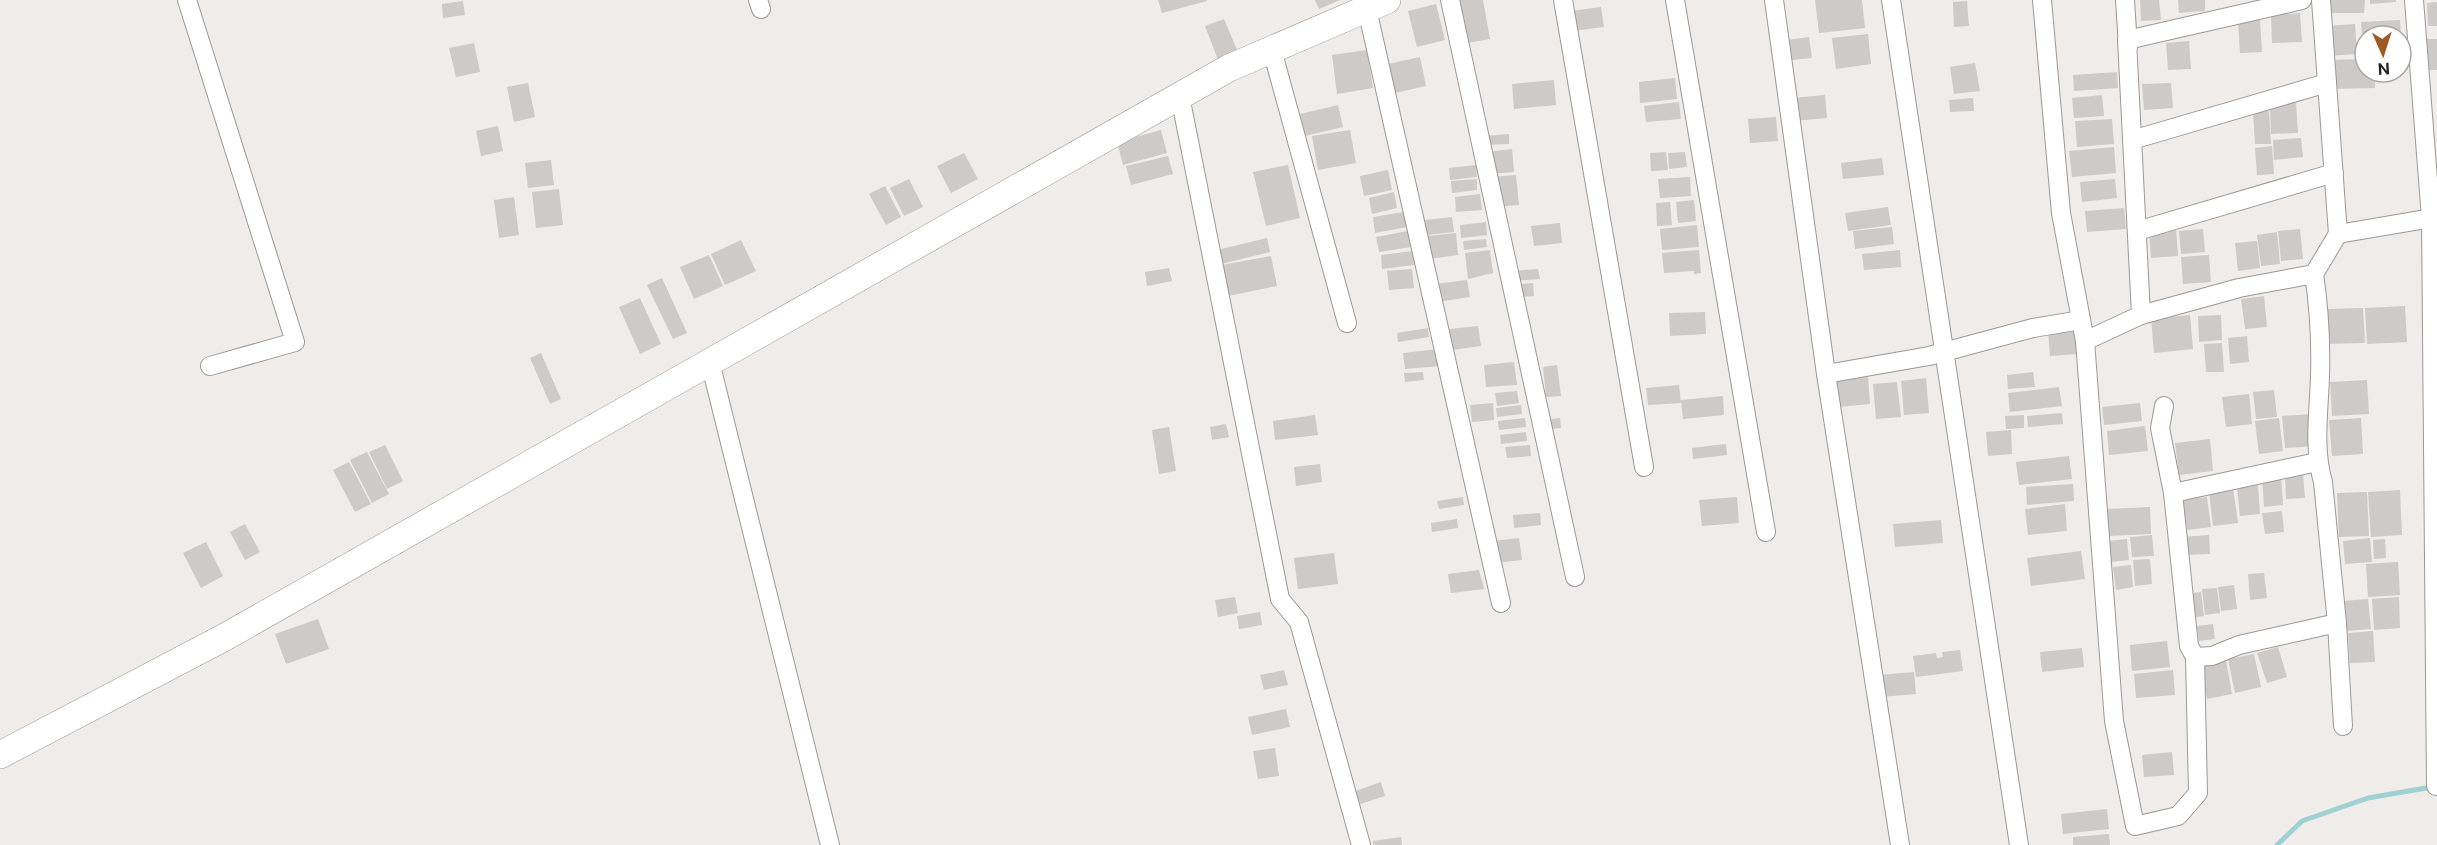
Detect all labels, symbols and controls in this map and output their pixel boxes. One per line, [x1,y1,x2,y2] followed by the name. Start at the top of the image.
[2353,24,2413,84] north arrow
[2377,59,2391,78] text: N

